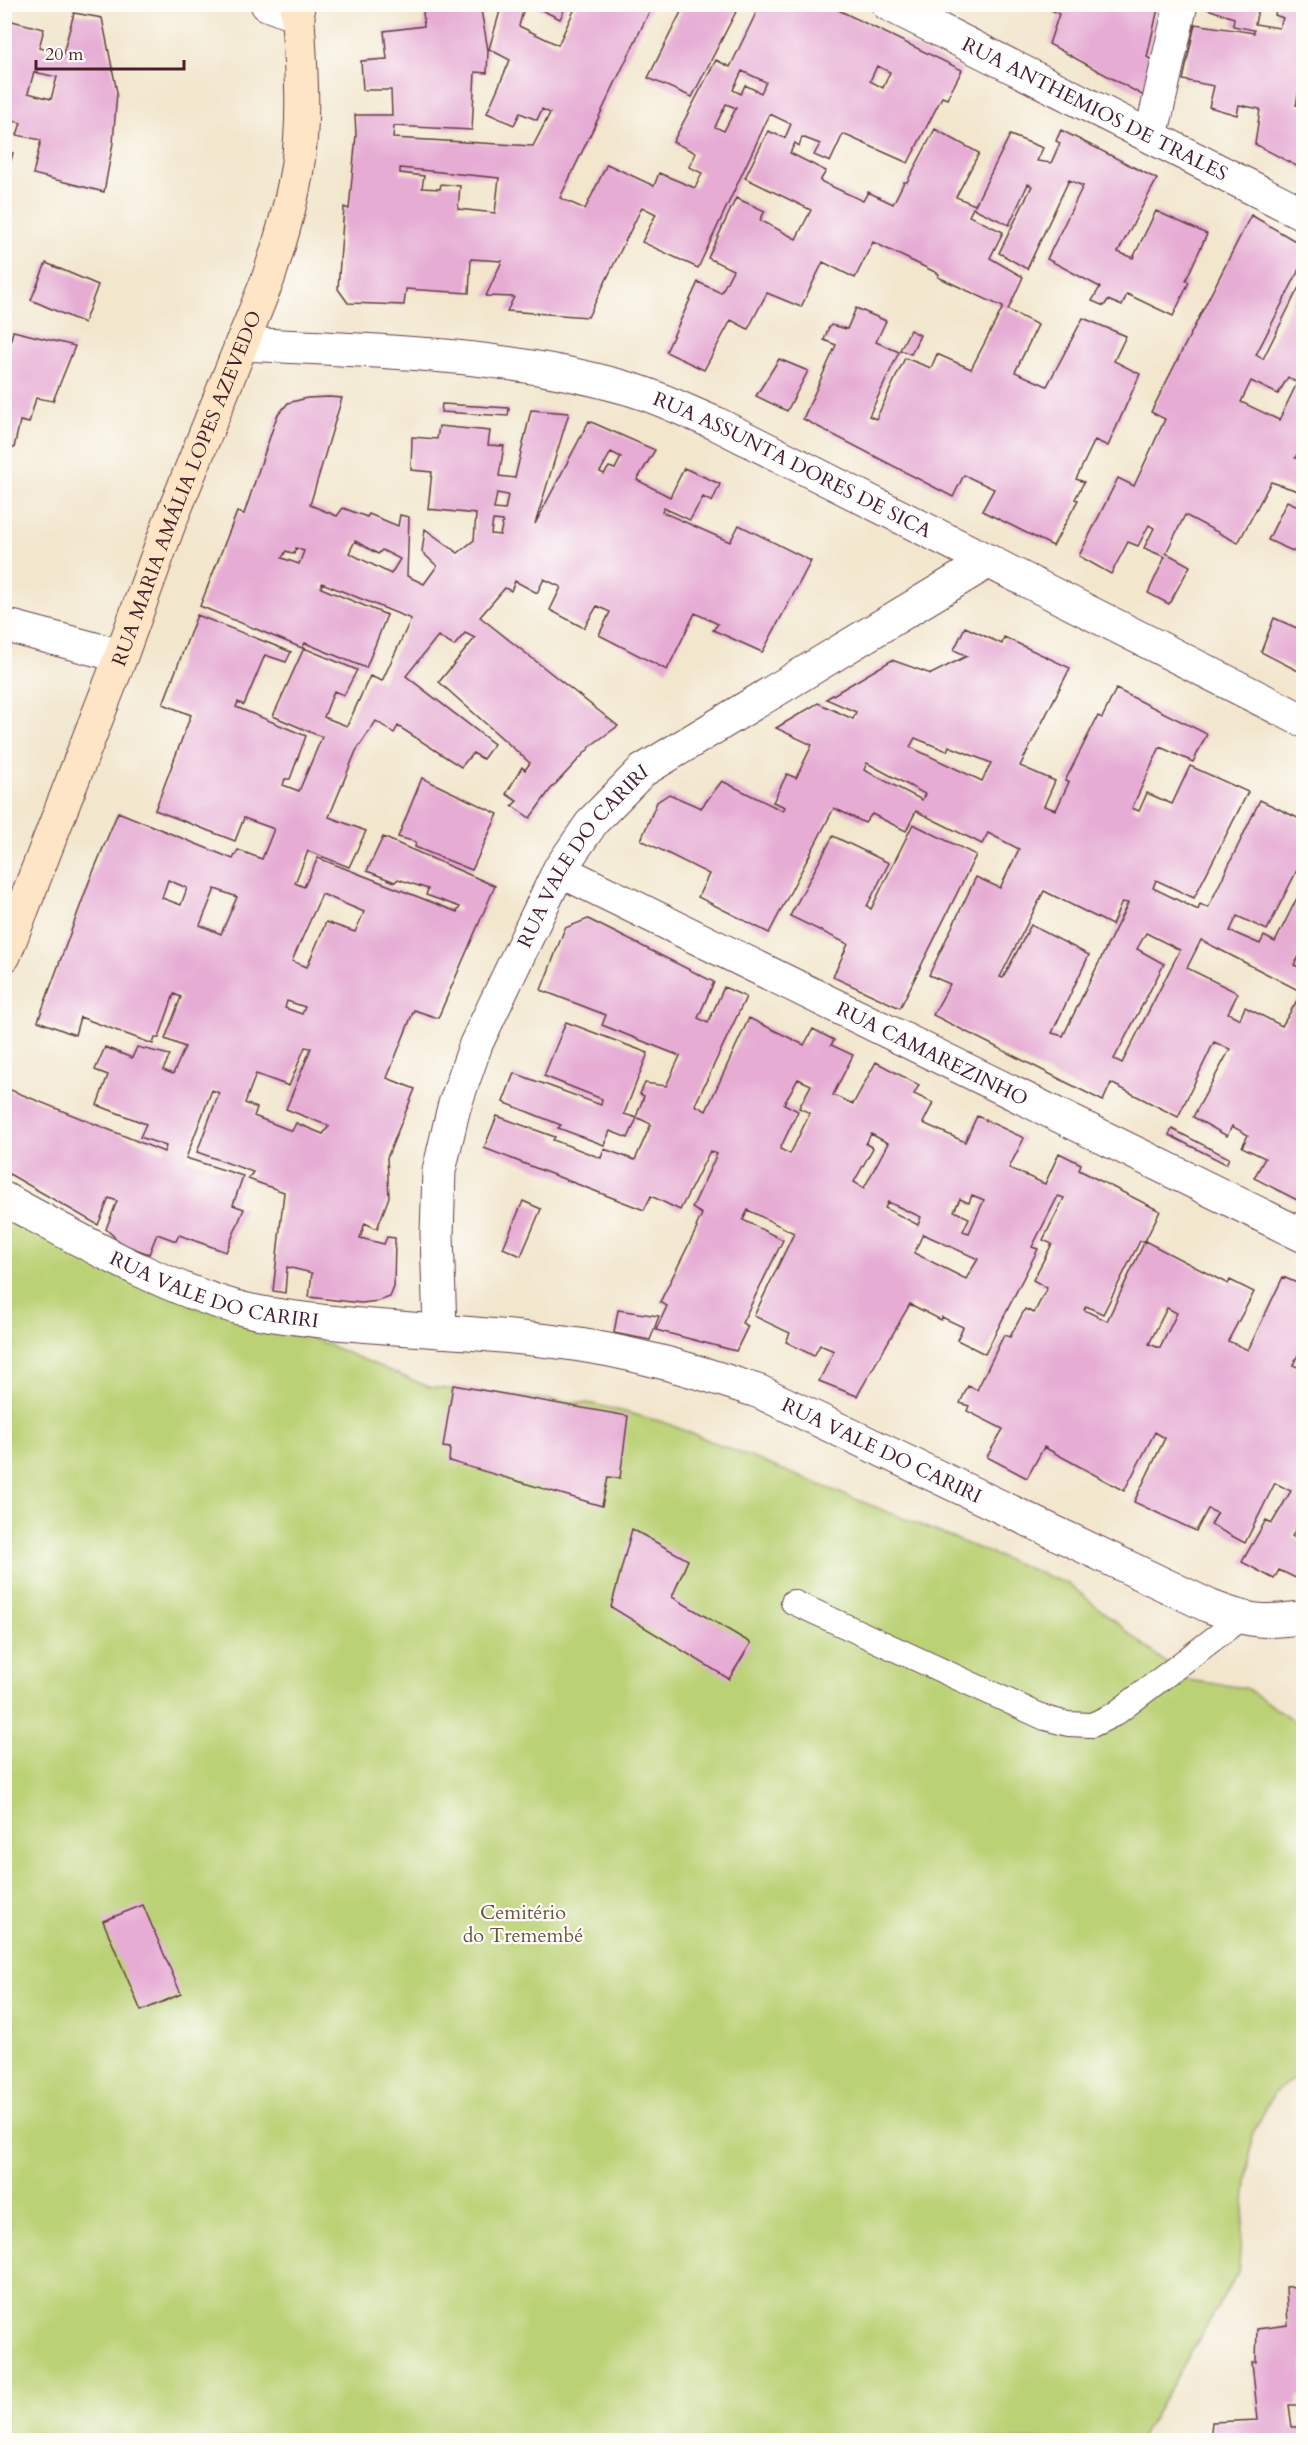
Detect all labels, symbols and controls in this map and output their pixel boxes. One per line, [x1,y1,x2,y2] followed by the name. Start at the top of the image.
[958,30,1233,187] street label: RUA ANTHEMIOS DE TRALES
[36,33,184,71] scale bar
[45,42,84,67] text: 20 m
[105,306,267,670] street label: RUA MARIA AMÁLIA LOPES AZEVEDO
[649,385,937,544] street label: RUA ASSUNTA DORES DE SICA
[510,757,653,952] street label: RUA VALE DO CARIRI
[832,995,1033,1112] street label: RUA CAMAREZINHO
[105,1244,320,1334] street label: RUA VALE DO CARIRI
[777,1391,986,1509] street label: RUA VALE DO CARIRI
[463,1899,583,1949] park label: Cemitério do Tremembé

